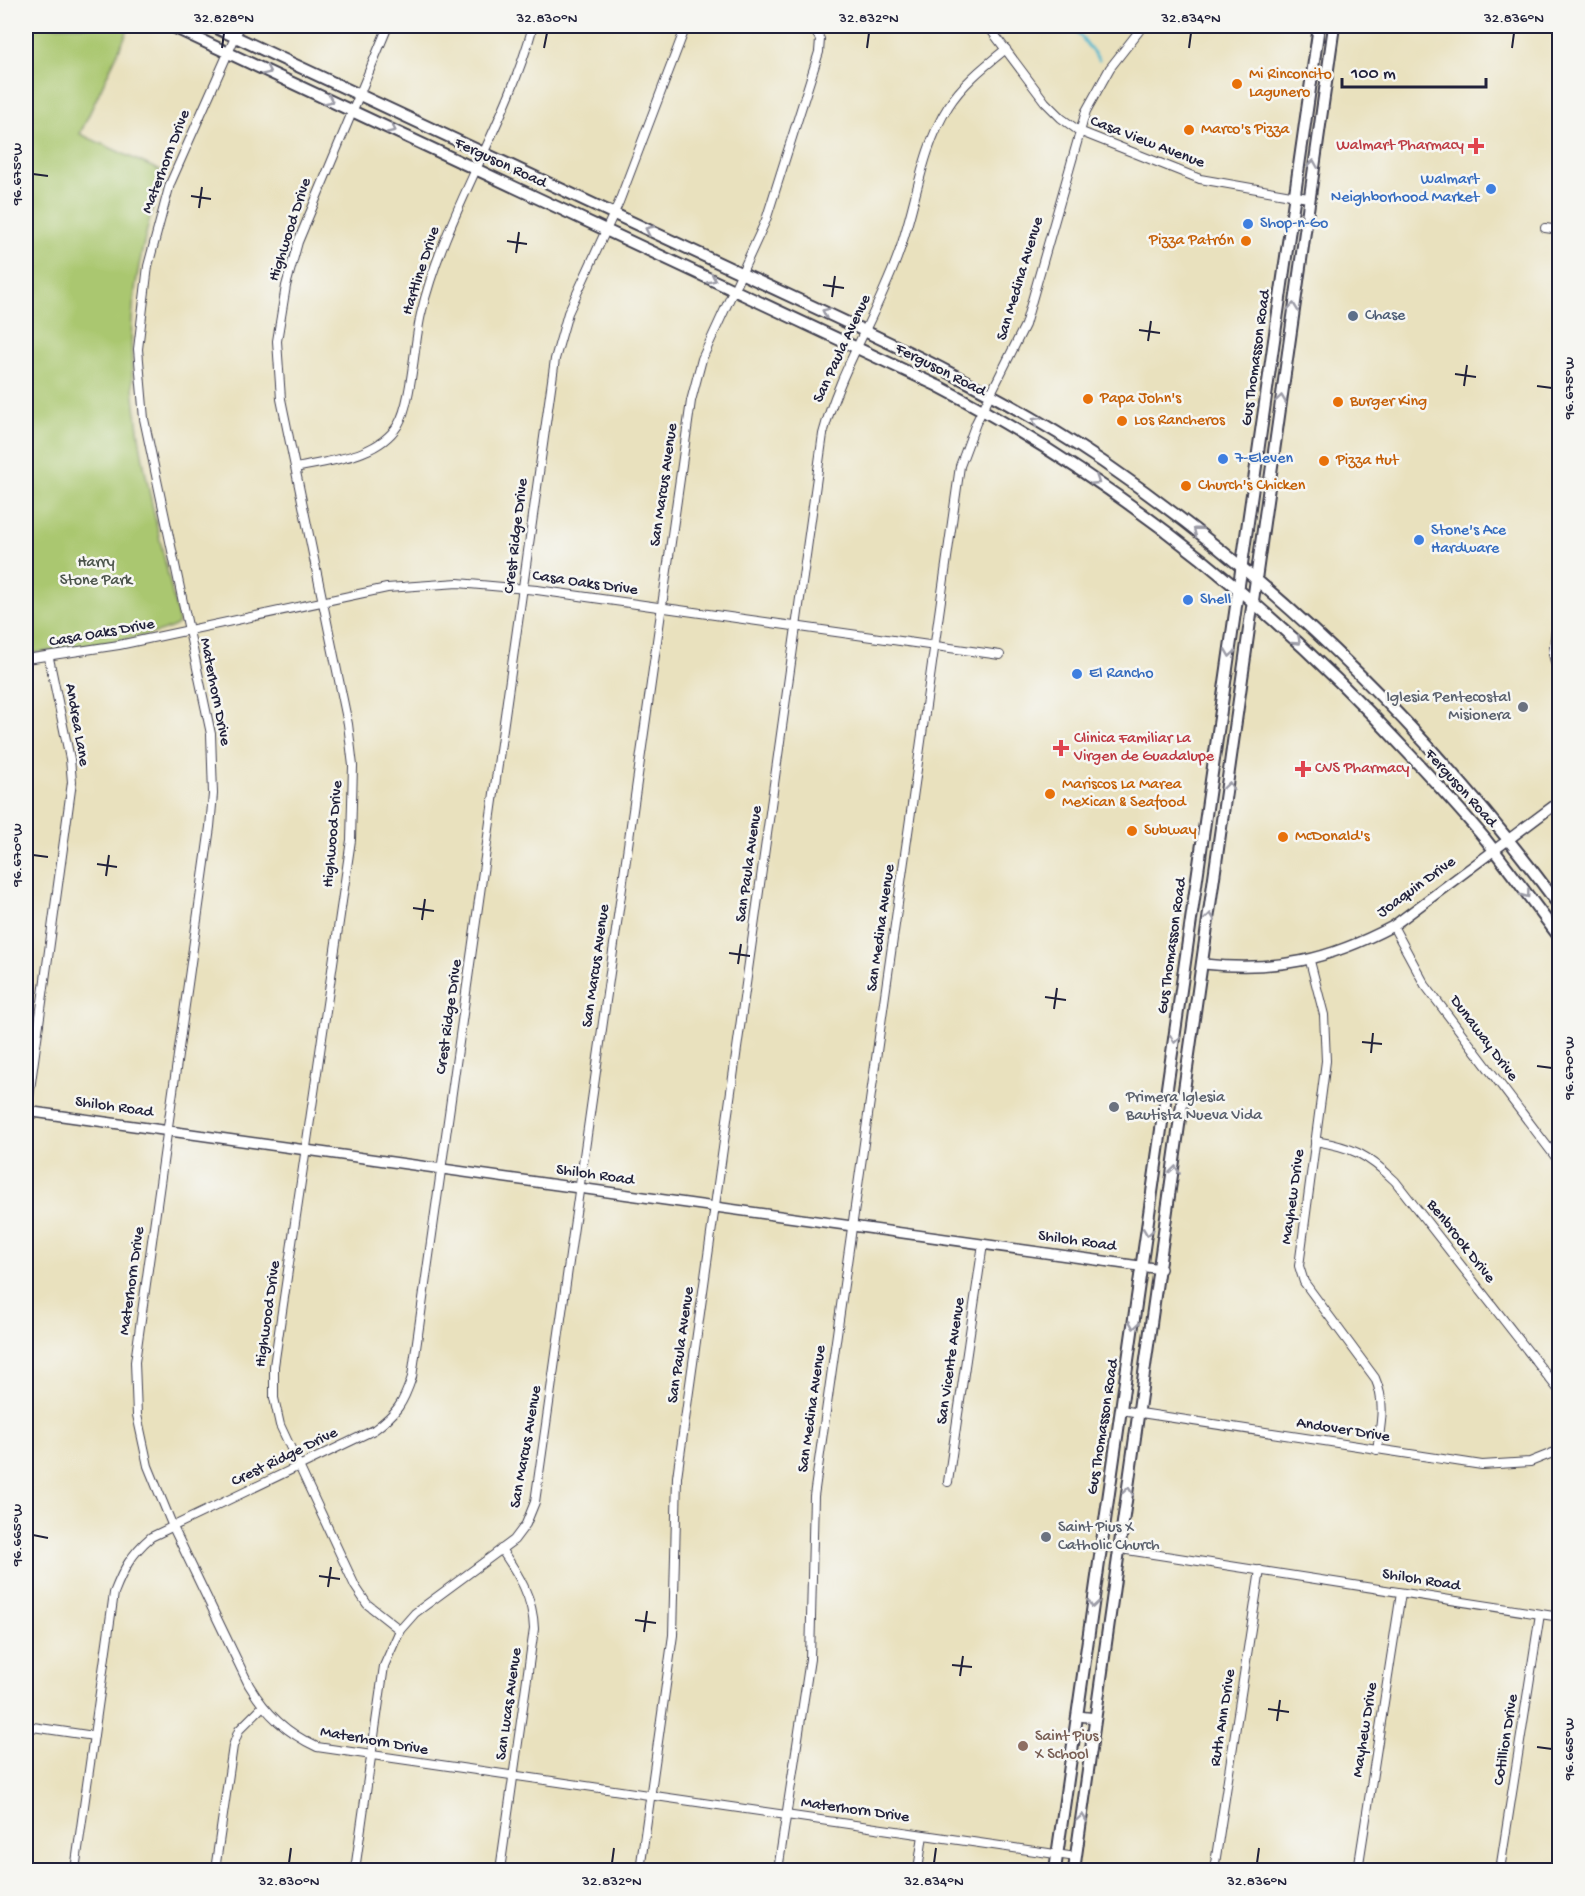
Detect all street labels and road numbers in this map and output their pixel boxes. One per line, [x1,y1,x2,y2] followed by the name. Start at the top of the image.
[139,107,196,216] street label: Materhorn Drive
[1087,112,1208,174] street label: Casa View Avenue
[450,134,550,194] street label: Ferguson Road
[265,175,317,284] street label: Highwood Drive
[993,214,1049,343] street label: San Medina Avenue
[399,224,445,318] street label: Hartline Drive
[1238,287,1276,427] street label: Gus Thomasson Road
[810,291,877,406] street label: San Paula Avenue
[891,340,990,403] street label: Ferguson Road
[647,422,683,548] street label: San Marcus Avenue
[500,477,534,595] street label: Crest Ridge Drive
[531,567,640,601] street label: Casa Oaks Drive
[48,615,157,653] street label: Casa Oaks Drive
[194,637,234,748] street label: Materhorn Drive
[59,682,93,769] street label: Andrea Lane
[1419,745,1501,833] street label: Ferguson Road
[320,779,348,888] street label: Highwood Drive
[732,804,768,923] street label: San Paula Avenue
[1374,853,1461,923] street label: Joaquin Drive
[864,862,900,993] street label: San Medina Avenue
[1154,875,1192,1015] street label: Gus Thomasson Road
[579,903,615,1029] street label: San Marcus Avenue
[433,957,468,1076] street label: Crest Ridge Drive
[1444,992,1522,1086] street label: Dunaway Drive
[74,1093,156,1123] street label: Shiloh Road
[1278,1148,1310,1246] street label: Mayhew Drive
[555,1161,637,1191] street label: Shiloh Road
[1421,1196,1499,1288] street label: Benbrook Drive
[116,1225,150,1336] street label: Materhorn Drive
[1037,1227,1119,1257] street label: Shiloh Road
[252,1259,286,1368] street label: Highwood Drive
[664,1285,700,1404] street label: San Paula Avenue
[934,1296,970,1426] street label: San Vicente Avenue
[795,1343,831,1474] street label: San Medina Avenue
[1084,1356,1124,1496] street label: Gus Thomasson Road
[507,1384,547,1510] street label: San Marcus Avenue
[1295,1414,1392,1448] street label: Andover Drive
[229,1424,342,1492] street label: Crest Ridge Drive
[1381,1565,1463,1597] street label: Shiloh Road
[493,1646,527,1761] street label: San Lucas Avenue
[1207,1667,1241,1768] street label: Ruth Ann Drive
[1349,1680,1383,1779] street label: Mayhew Drive
[1490,1692,1524,1787] street label: Cotillion Drive
[319,1723,430,1761] street label: Materhorn Drive
[800,1794,911,1828] street label: Materhorn Drive

